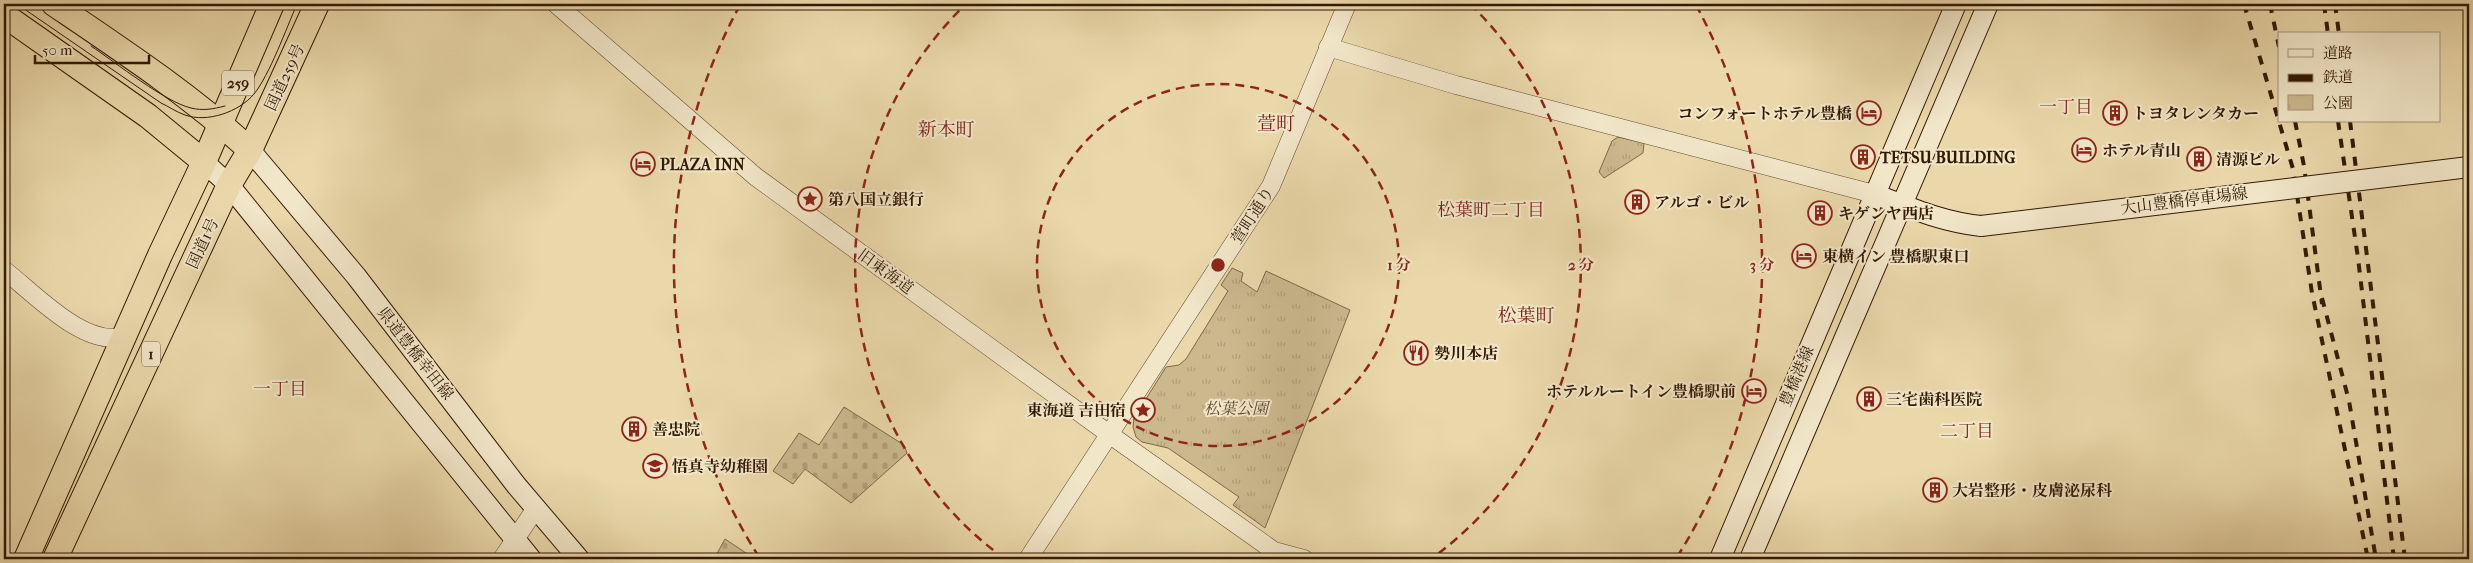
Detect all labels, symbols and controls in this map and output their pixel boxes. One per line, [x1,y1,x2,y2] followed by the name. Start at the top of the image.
[35,32,149,64] scale bar
[2278,32,2440,122] legend
[42,41,73,59] text: 50 m
[261,41,308,114] street label: 国道259号
[2323,44,2353,62] text: 道路
[2323,68,2353,86] text: 鉄道
[222,70,254,96] road number: 259
[2323,94,2353,112] text: 公園
[2039,97,2093,118] district label: 一丁目
[1856,100,1882,126] hotel icon: コンフォートホテル豊橋
[2102,100,2128,126] building icon: トヨタレンタカー
[1678,104,1852,123] place label: コンフォートホテル豊橋
[2132,104,2259,123] place label: トヨタレンタカー
[1257,113,1295,135] district label: 萱町
[917,119,975,141] district label: 新本町
[2071,137,2097,163] hotel icon: ホテル青山
[2102,141,2181,160] place label: ホテル青山
[1850,144,1876,170] building icon: TETSU BUILDING
[2186,146,2212,172] building icon: 清源ビル
[1879,148,2016,167] place label: TETSU BUILDING
[2216,150,2280,169] place label: 清源ビル
[630,151,656,177] hotel icon: PLAZA INN
[660,155,746,174] place label: PLAZA INN
[1227,183,1278,247] street label: 萱町通り
[2119,183,2249,218] street label: 大山豊橋停車場線
[797,186,823,212] place icon: 第八国立銀行
[1624,189,1650,215] building icon: アルゴ・ビル
[828,190,924,209] place label: 第八国立銀行
[1654,193,1749,212] place label: アルゴ・ビル
[1437,200,1545,221] district label: 松葉町二丁目
[1807,200,1833,226] building icon: キゲンヤ西店
[1838,204,1934,223] place label: キゲンヤ西店
[182,215,222,272] street label: 国道1号
[1791,243,1817,269] hotel icon: 東横イン 豊橋駅東口
[854,245,917,298] street label: 旧東海道
[1822,247,1969,266] place label: 東横イン 豊橋駅東口
[1209,256,1227,274] centre of rings
[1387,256,1411,274] text: 1 分
[1568,256,1594,274] text: 2 分
[1750,256,1774,274] text: 3 分
[374,303,458,403] street label: 県道豊橋幸田線
[1497,305,1555,327] district label: 松葉町
[1403,340,1429,366] restaurant icon: 勢川本店
[142,342,160,366] road number: 1
[1775,343,1818,409] street label: 豊橋港線
[1434,344,1498,363] place label: 勢川本店
[1741,378,1767,404] hotel icon: ホテルルートイン豊橋駅前
[253,379,307,400] district label: 一丁目
[1546,382,1736,401] place label: ホテルルートイン豊橋駅前
[1856,386,1882,412] building icon: 三宅歯科医院
[1886,390,1982,409] place label: 三宅歯科医院
[1130,397,1156,423] place icon: 東海道 吉田宿
[1204,399,1271,418] park label: 松葉公園
[1027,401,1126,420] place label: 東海道 吉田宿
[621,416,647,442] building icon: 善忠院
[652,420,700,439] place label: 善忠院
[1940,421,1994,442] district label: 二丁目
[642,453,668,479] school or university icon: 悟真寺幼稚園
[672,457,768,476] place label: 悟真寺幼稚園
[1922,477,1948,503] building icon: 大岩整形・皮膚泌尿科
[1952,481,2113,500] place label: 大岩整形・皮膚泌尿科

